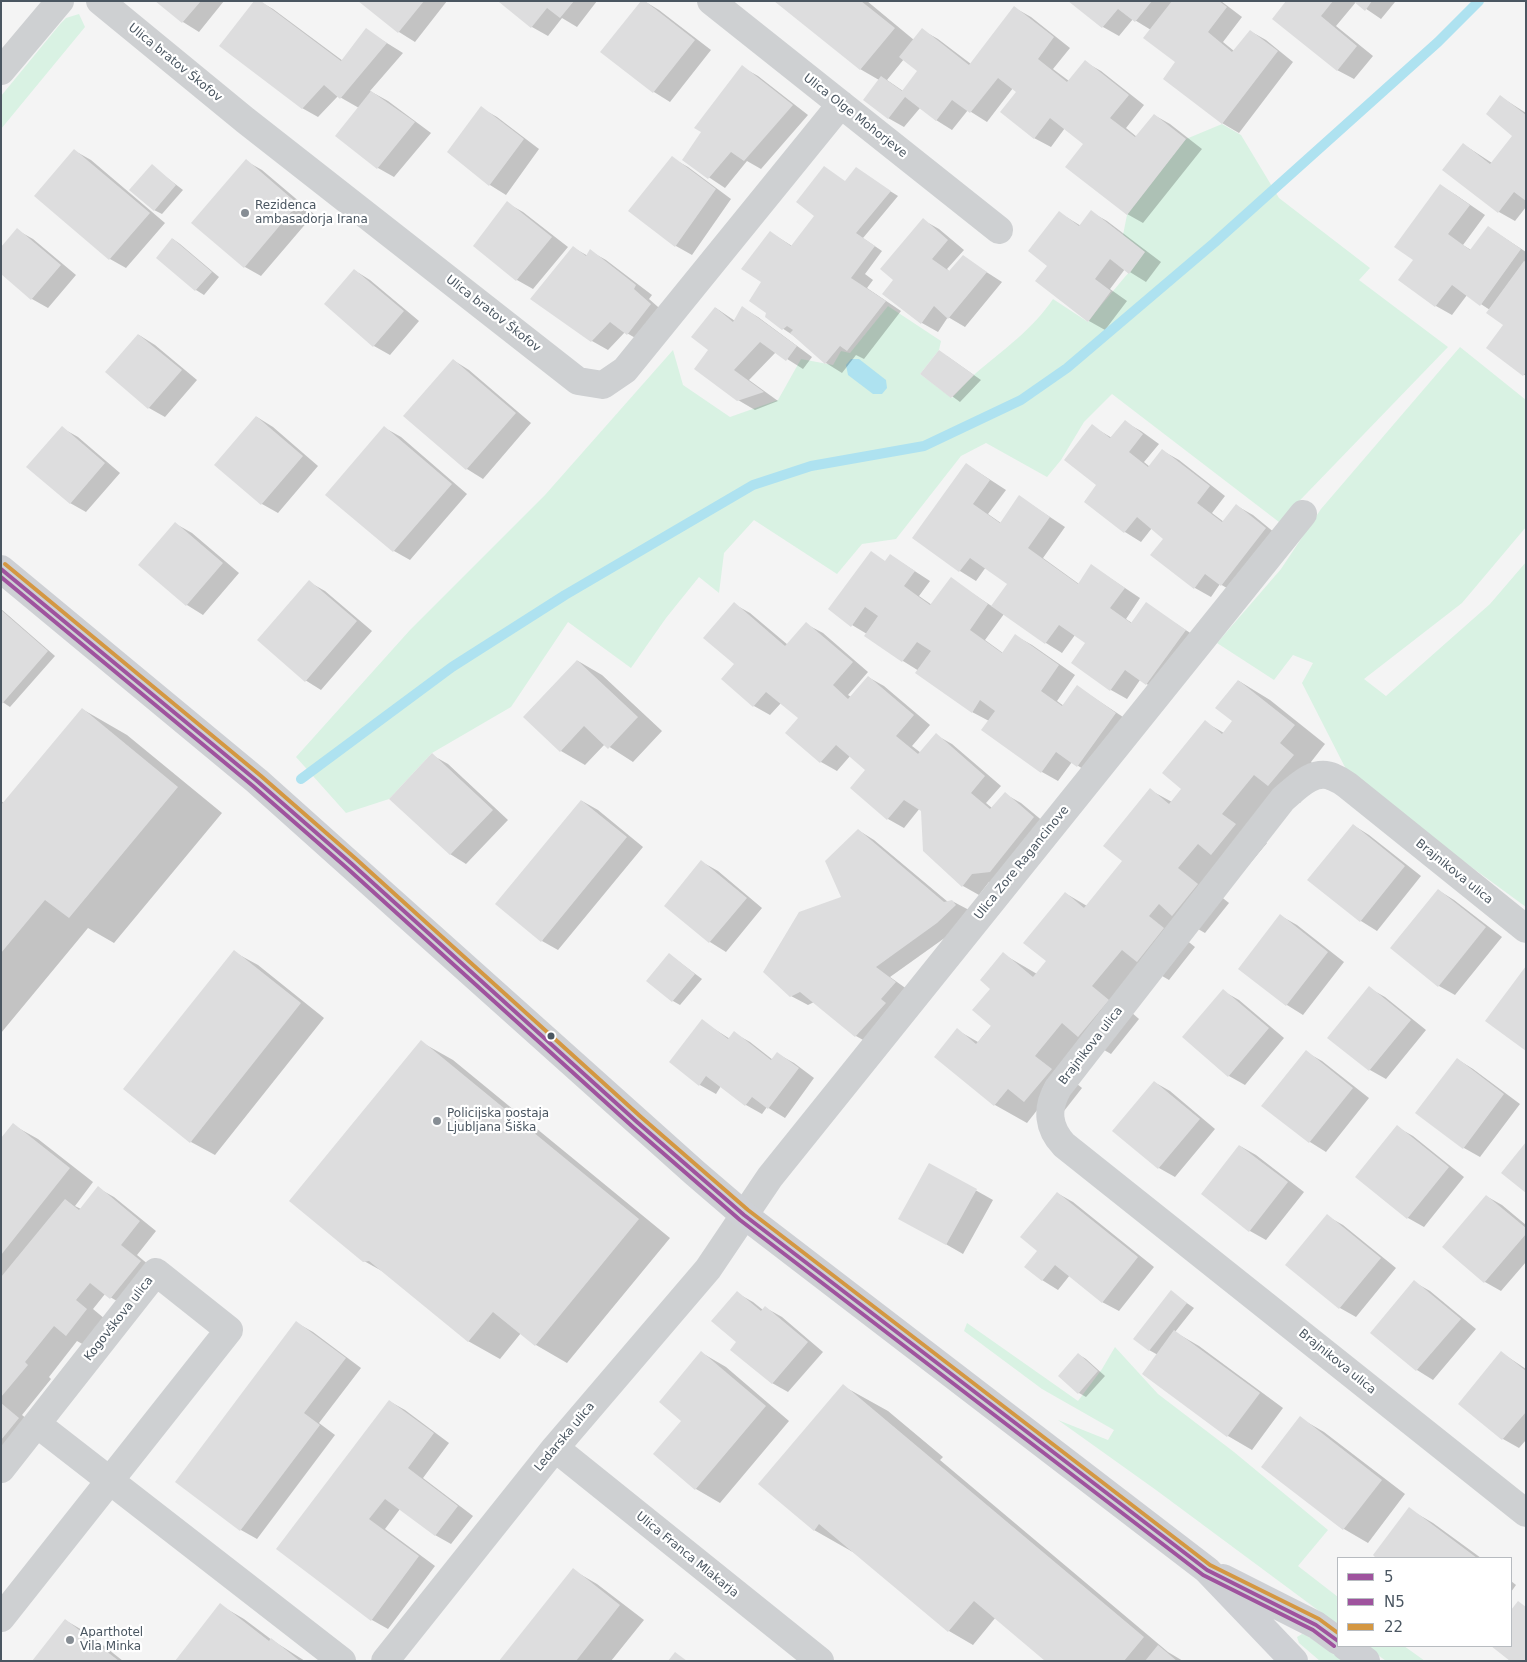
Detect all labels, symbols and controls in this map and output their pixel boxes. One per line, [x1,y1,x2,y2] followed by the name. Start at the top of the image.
[125,21,225,105] street label: Ulica bratov Škofov
[800,71,910,161] street label: Ulica Olge Mohorjeve
[255,199,368,227] place label: Rezidenca ambasadorja Irana
[239,207,251,219] marker: Rezidenca ambasadorja Irana
[443,273,543,355] street label: Ulica bratov Škofov
[972,803,1072,923] street label: Ulica Zore Ragancinove
[1412,836,1496,908] street label: Brajnikova ulica
[1056,1004,1126,1088] street label: Brajnikova ulica
[546,1031,556,1041] unlabelled marker
[447,1107,549,1135] place label: Policijska postaja Ljubljana Šiška
[431,1115,443,1127] marker: Policijska postaja Ljubljana Šiška
[82,1274,156,1364] street label: Kogovškova ulica
[1295,1326,1379,1398] street label: Brajnikova ulica
[532,1399,598,1475] street label: Ledarska ulica
[633,1509,741,1601] street label: Ulica Franca Mlakarja
[1337,1557,1512,1647] legend
[1384,1568,1394,1586] text: 5
[1384,1593,1405,1611] text: N5
[1384,1618,1403,1636] text: 22
[80,1626,143,1654] place label: Aparthotel Vila Minka
[64,1634,76,1646] marker: Aparthotel Vila Minka

